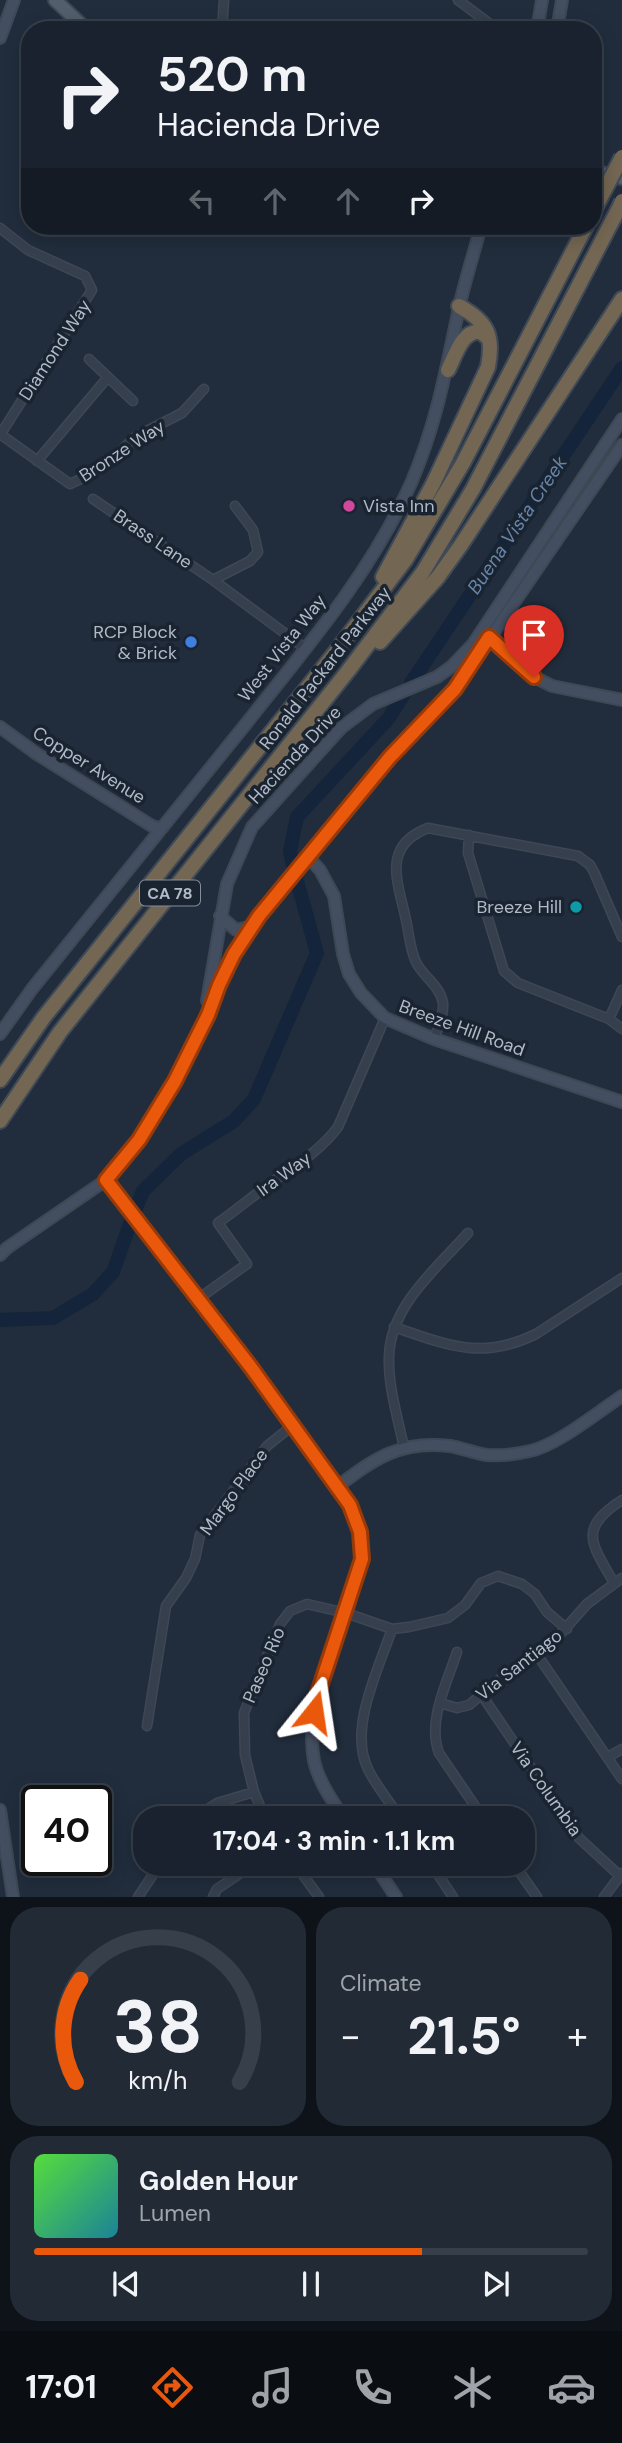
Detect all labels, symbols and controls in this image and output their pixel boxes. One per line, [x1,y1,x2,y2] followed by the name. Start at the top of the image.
[157,42,307,106] text: 520 m
[42,49,133,140] icon: right
[157,104,381,146] text: Hacienda Drive
[183,182,221,220] icon: left
[256,182,294,220] icon: ahead
[329,182,367,220] icon: ahead
[402,182,440,220] icon: right
[13,295,97,405] street label: Diamond Way
[75,414,169,488] street label: Bronze Way
[461,451,573,599] water label: Buena Vista Creek
[363,494,435,518] place label: Vista Inn
[341,498,357,514] marker: Vista Inn
[109,504,197,574] street label: Brass Lane
[254,581,396,755] street label: Ronald Packard Parkway
[233,589,331,707] street label: West Vista Way
[504,605,564,677] pin
[515,616,553,654] icon: arrive
[93,620,177,665] place label: RCP Block & Brick
[183,634,199,650] marker: RCP Block & Brick
[243,701,347,809] street label: Hacienda Drive
[28,721,150,809] street label: Copper Avenue
[140,880,200,906] road number: CA 78
[477,895,562,919] place label: Breeze Hill
[568,899,584,915] marker: Breeze Hill
[396,994,528,1062] street label: Breeze Hill Road
[252,1146,316,1202] street label: Ira Way
[195,1444,273,1540] street label: Margo Place
[237,1623,291,1707] street label: Paseo Rio
[471,1624,567,1706] street label: Via Santiago
[277,1675,351,1749] position arrow
[505,1737,587,1841] street label: Via Columbia
[21,1785,112,1876] speed limit sign: 40
[213,1824,455,1858] text: 17:04 · 3 min · 1.1 km
[340,1968,422,1998] text: Climate
[113,1981,203,2076] text: 38
[407,2002,521,2070] text: 21.5°
[340,2011,361,2061] text: −
[567,2011,588,2061] text: +
[128,2064,188,2097] text: km/h
[139,2164,298,2198] text: Golden Hour
[139,2198,211,2228] text: Lumen
[107,2265,145,2303] icon: previous
[292,2265,330,2303] icon: pause
[477,2265,515,2303] icon: next
[148,2363,197,2412] icon: directions
[248,2363,297,2412] icon: music
[348,2363,397,2412] icon: phone
[448,2363,497,2412] icon: climate
[547,2363,596,2412] icon: car
[25,2366,97,2408] text: 17:01

